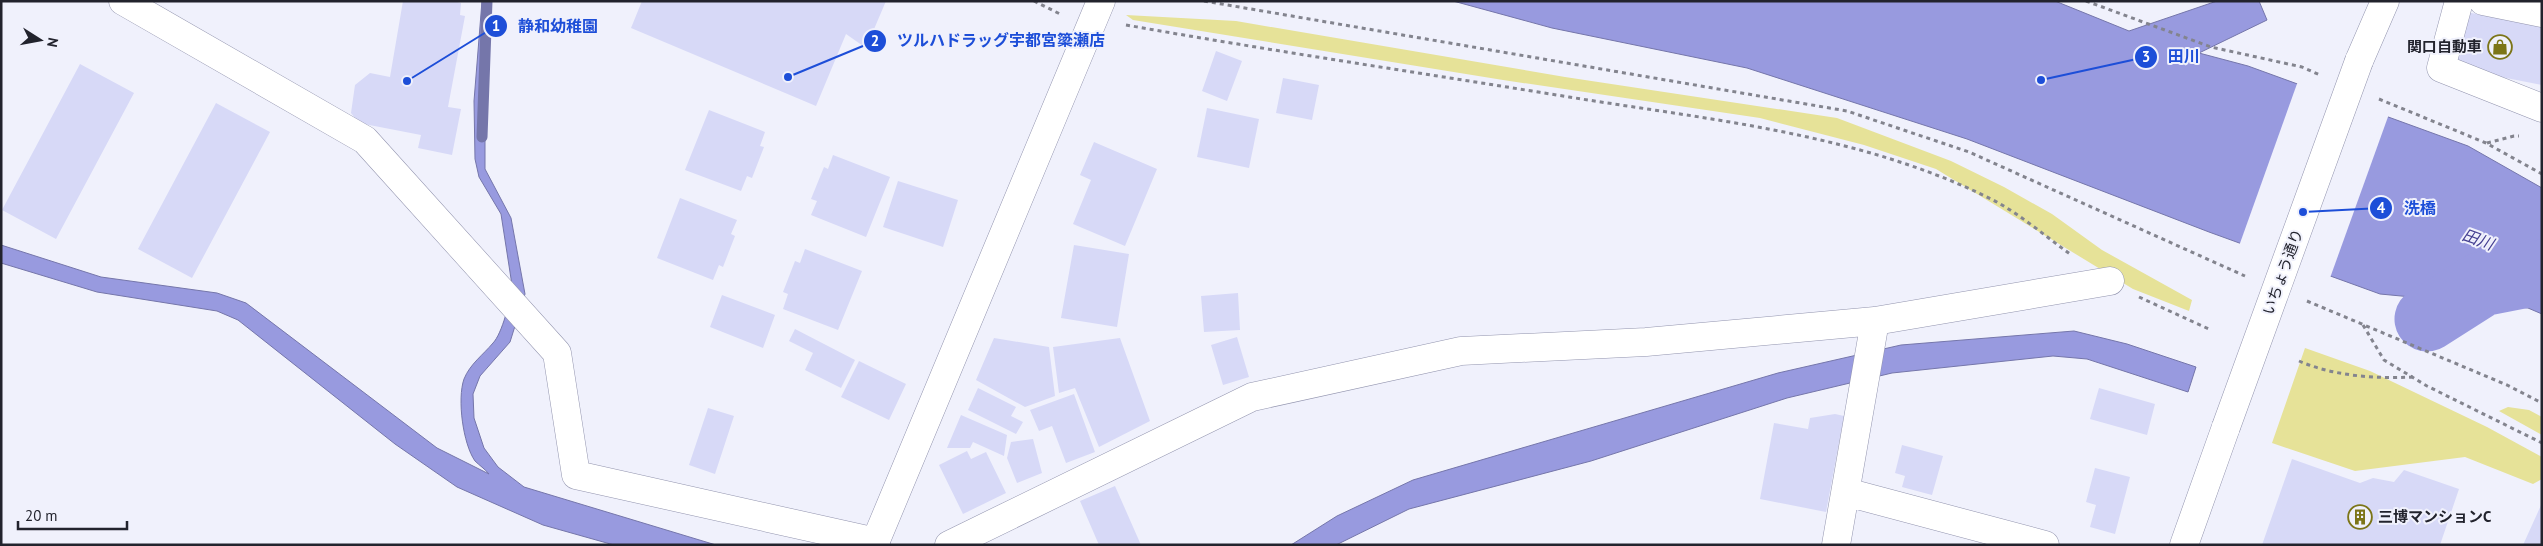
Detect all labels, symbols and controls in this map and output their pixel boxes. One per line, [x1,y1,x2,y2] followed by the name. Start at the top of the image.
[483,11,608,42] callout: 静和幼稚園
[15,15,65,65] north arrow
[492,16,500,35] text: 1
[518,16,598,36] text: 静和幼稚園
[862,25,1115,56] callout: ツルハドラッグ宇都宮簗瀬店
[897,30,1105,50] text: ツルハドラッグ宇都宮簗瀬店
[871,31,879,50] text: 2
[2487,34,2513,60] shop icon: 関口自動車
[43,36,62,49] text: N
[2407,37,2482,56] place label: 関口自動車
[2133,41,2210,72] callout: 田川
[2168,46,2200,66] text: 田川
[2142,47,2150,66] text: 3
[2369,193,2446,224] callout: 洗橋
[2377,198,2386,217] text: 4
[2404,198,2436,218] text: 洗橋
[2460,224,2498,255] water label: 田川
[2258,226,2307,317] street label: いちょう通り
[18,498,126,530] scale bar
[2347,504,2373,530] building icon: 三博マンションC
[25,506,58,525] text: 20 m
[2378,507,2492,526] place label: 三博マンションC

